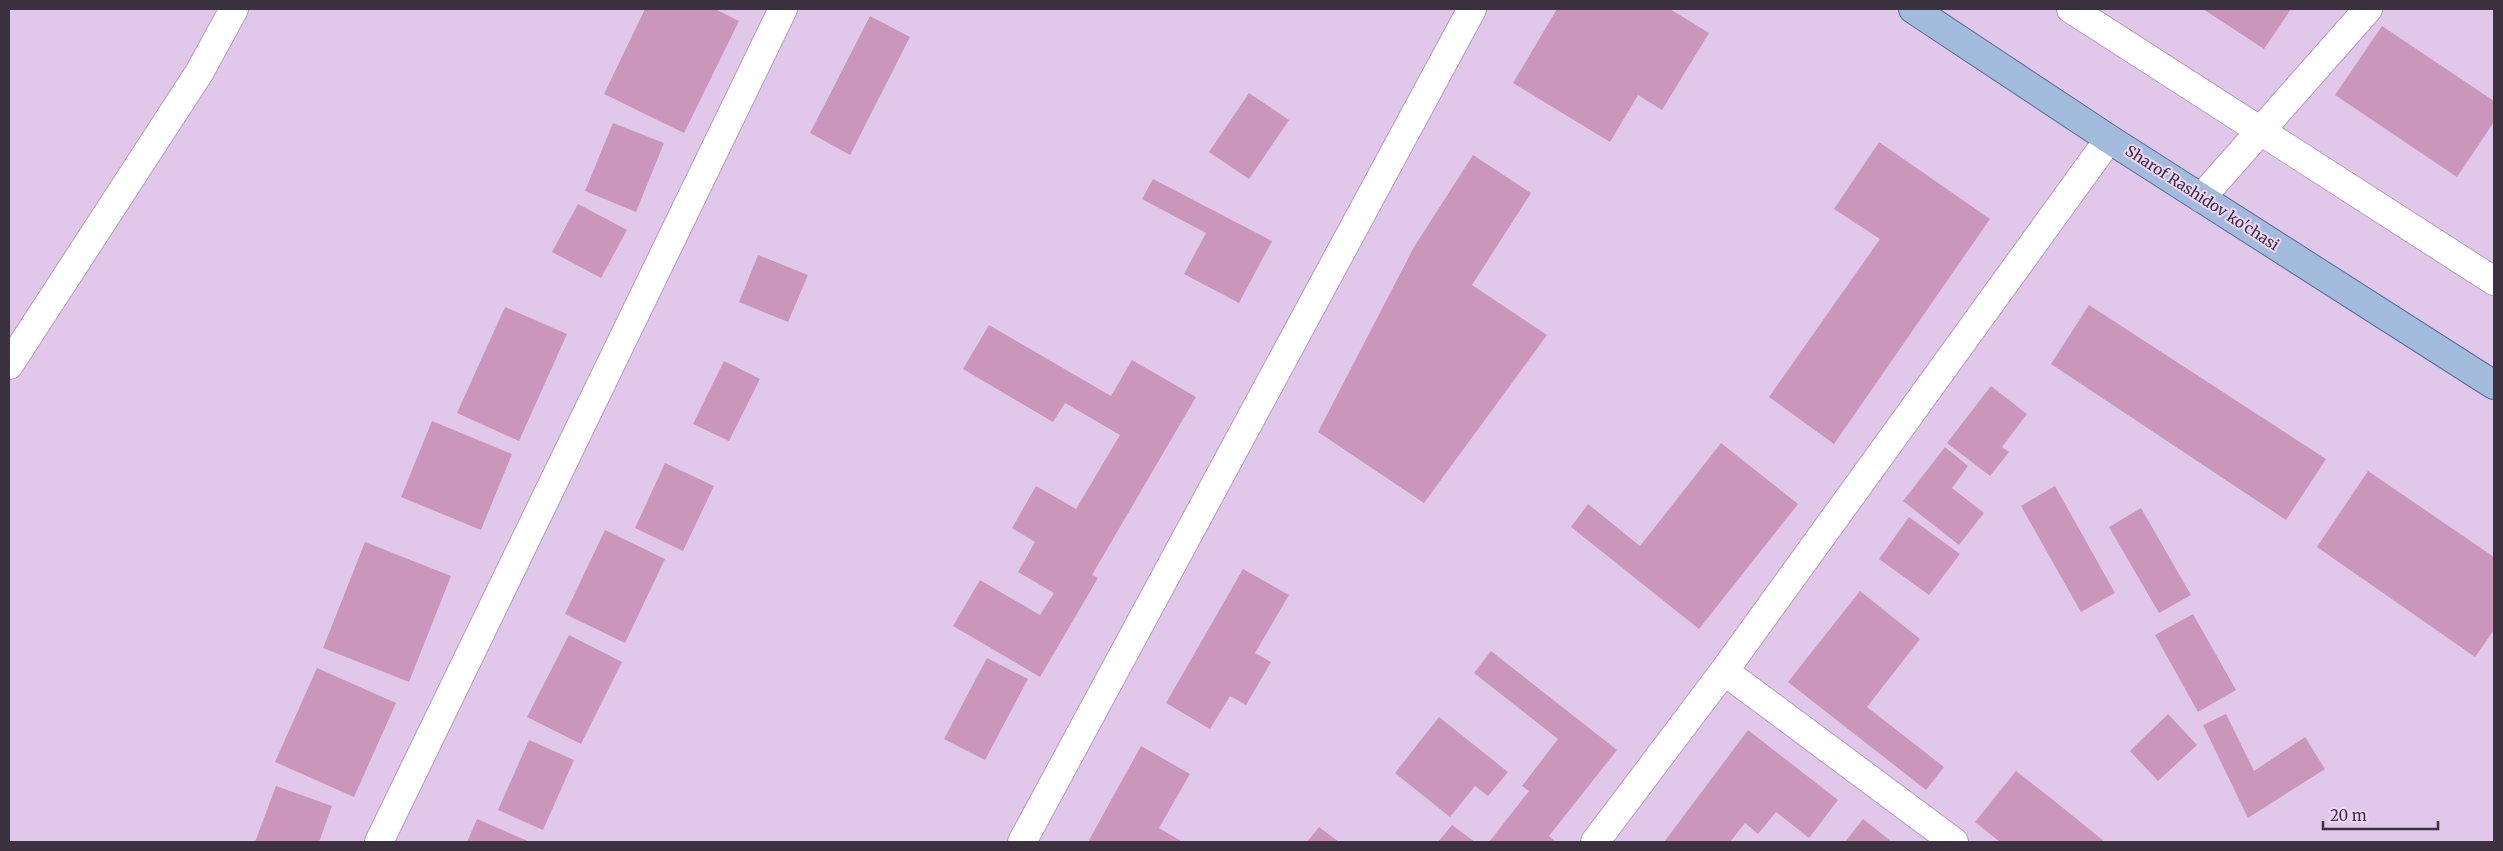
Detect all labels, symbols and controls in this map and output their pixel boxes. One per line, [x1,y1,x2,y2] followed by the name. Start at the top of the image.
[2122,141,2283,254] street label: Sharof Rashidov ko'chasi
[2323,798,2438,830] scale bar
[2330,806,2367,825] text: 20 m

